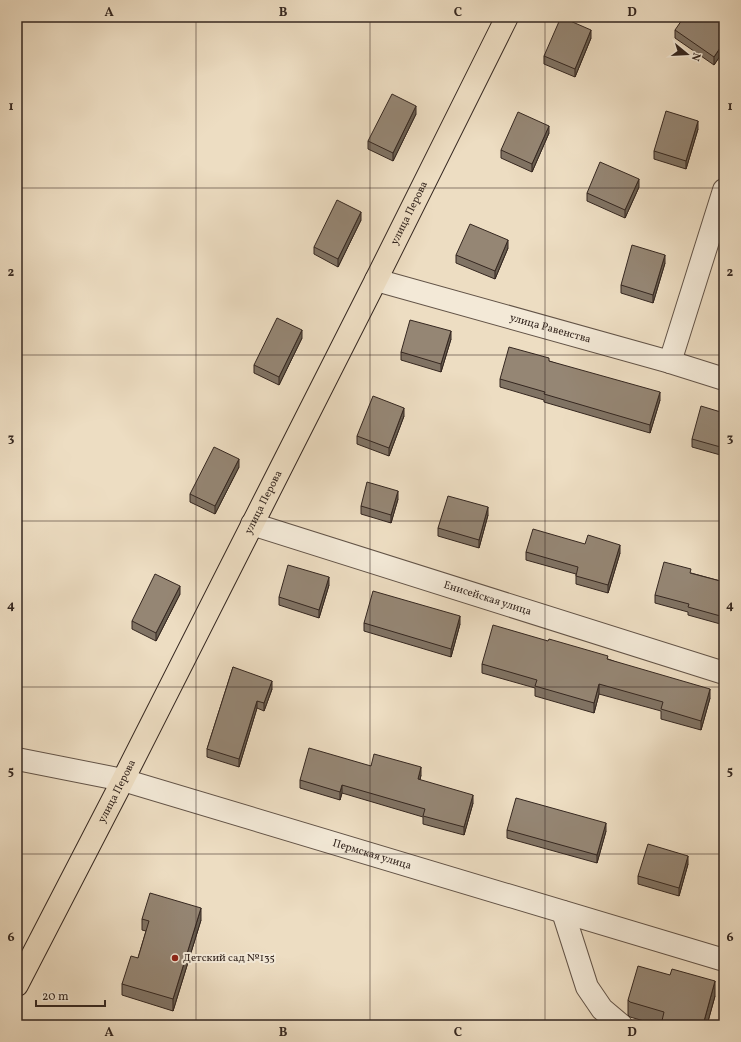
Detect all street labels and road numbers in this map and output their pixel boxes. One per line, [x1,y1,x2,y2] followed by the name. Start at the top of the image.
[387,178,432,247] street label: улица Перова
[508,310,593,347] street label: улица Равенства
[241,467,286,537] street label: улица Перова
[442,577,534,619] street label: Енисейская улица
[95,757,140,826] street label: улица Перова
[331,836,414,874] street label: Пермская улица

